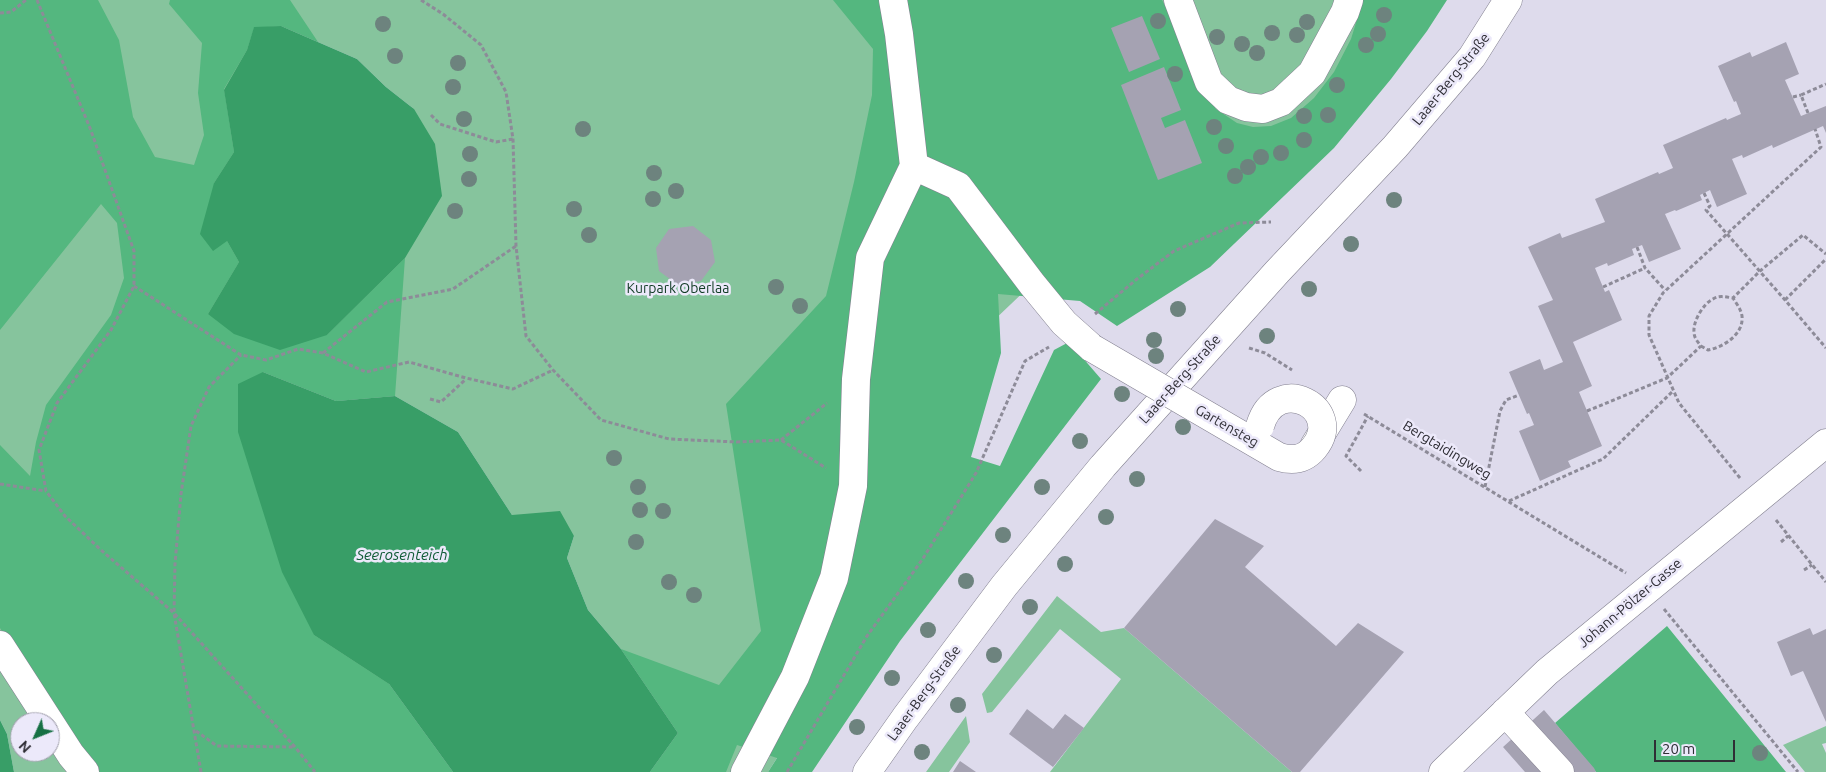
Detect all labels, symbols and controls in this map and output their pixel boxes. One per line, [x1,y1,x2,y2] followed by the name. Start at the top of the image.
[1409,29,1493,129] street label: Laaer-Berg-Straße
[627,280,729,296] park label: Kurpark Oberlaa
[1136,331,1224,427] street label: Laaer-Berg-Straße
[1192,401,1262,451] street label: Gartensteg
[1400,417,1494,483] street label: Bergtaidingweg
[356,546,448,564] water label: Seerosenteich
[1575,555,1685,651] street label: Johann-Pölzer-Gasse
[884,642,964,744] street label: Laaer-Berg-Straße
[10,712,60,762] north arrow
[1656,730,1737,762] scale bar
[16,737,34,756] text: N
[1662,740,1695,757] text: 20 m

